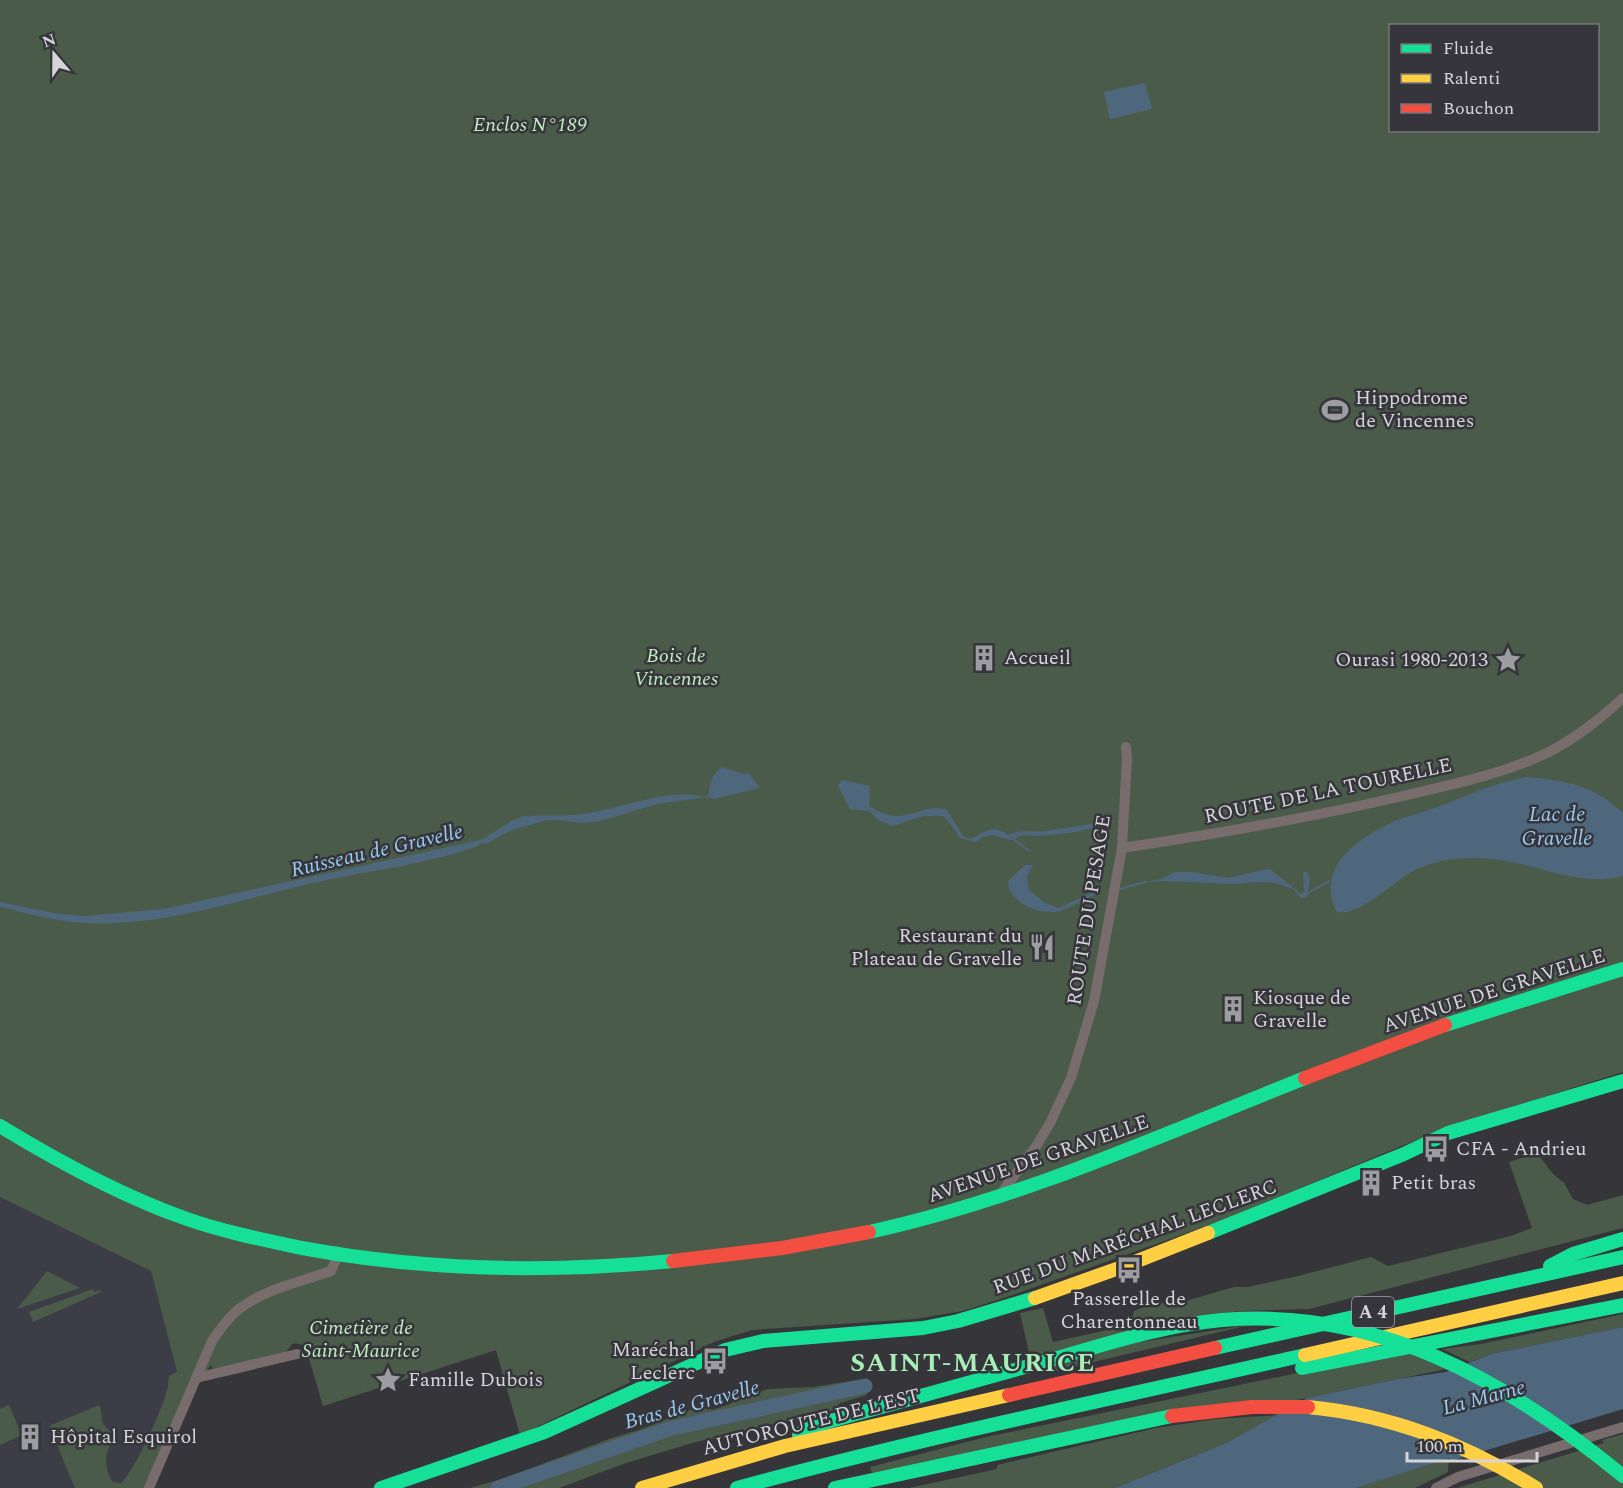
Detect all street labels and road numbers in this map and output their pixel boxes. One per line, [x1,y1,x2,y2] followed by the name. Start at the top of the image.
[1201,750,1455,832] street label: ROUTE DE LA TOURELLE
[1059,813,1119,1007] street label: ROUTE DU PESAGE
[1379,941,1609,1041] street label: AVENUE DE GRAVELLE
[923,1107,1153,1211] street label: AVENUE DE GRAVELLE
[989,1172,1281,1302] street label: RUE DU MARÉCHAL LECLERC
[1352,1297,1394,1327] road number: A 4
[699,1380,923,1464] street label: AUTOROUTE DE L’EST

